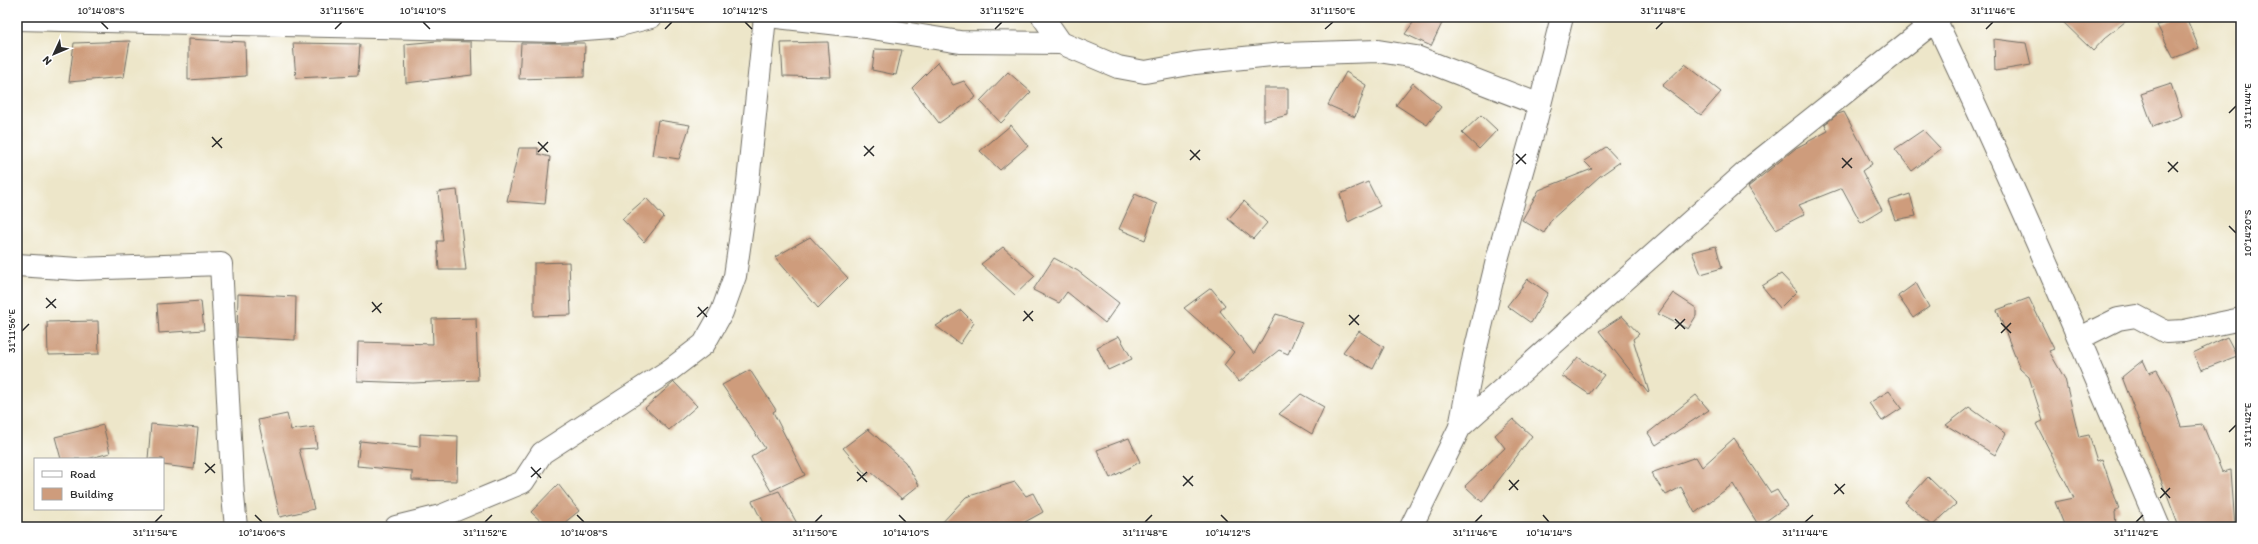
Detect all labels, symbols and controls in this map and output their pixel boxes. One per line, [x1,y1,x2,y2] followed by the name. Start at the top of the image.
[77,4,125,17] text: 10°14'08"S
[320,4,364,17] text: 31°11'56"E
[400,4,447,17] text: 10°14'10"S
[650,4,695,17] text: 31°11'54"E
[722,4,768,17] text: 10°14'12"S
[980,4,1024,17] text: 31°11'52"E
[1311,4,1356,17] text: 31°11'50"E
[1641,4,1686,17] text: 31°11'48"E
[1971,4,2016,17] text: 31°11'46"E
[34,34,74,74] north arrow
[40,53,54,68] text: N
[2241,83,2254,129] text: 31°11'44"E
[2241,209,2254,256] text: 10°14'20"S
[5,309,18,353] text: 31°11'56"E
[2241,402,2254,447] text: 31°11'42"E
[34,458,164,510] legend
[70,467,96,481] text: Road
[70,487,114,501] text: Building
[133,526,178,539] text: 31°11'54"E
[239,526,286,539] text: 10°14'06"S
[463,526,507,539] text: 31°11'52"E
[560,526,608,539] text: 10°14'08"S
[793,526,838,539] text: 31°11'50"E
[883,526,930,539] text: 10°14'10"S
[1123,526,1168,539] text: 31°11'48"E
[1205,526,1251,539] text: 10°14'12"S
[1453,526,1498,539] text: 31°11'46"E
[1526,526,1572,539] text: 10°14'14"S
[1782,526,1828,539] text: 31°11'44"E
[2114,526,2159,539] text: 31°11'42"E

